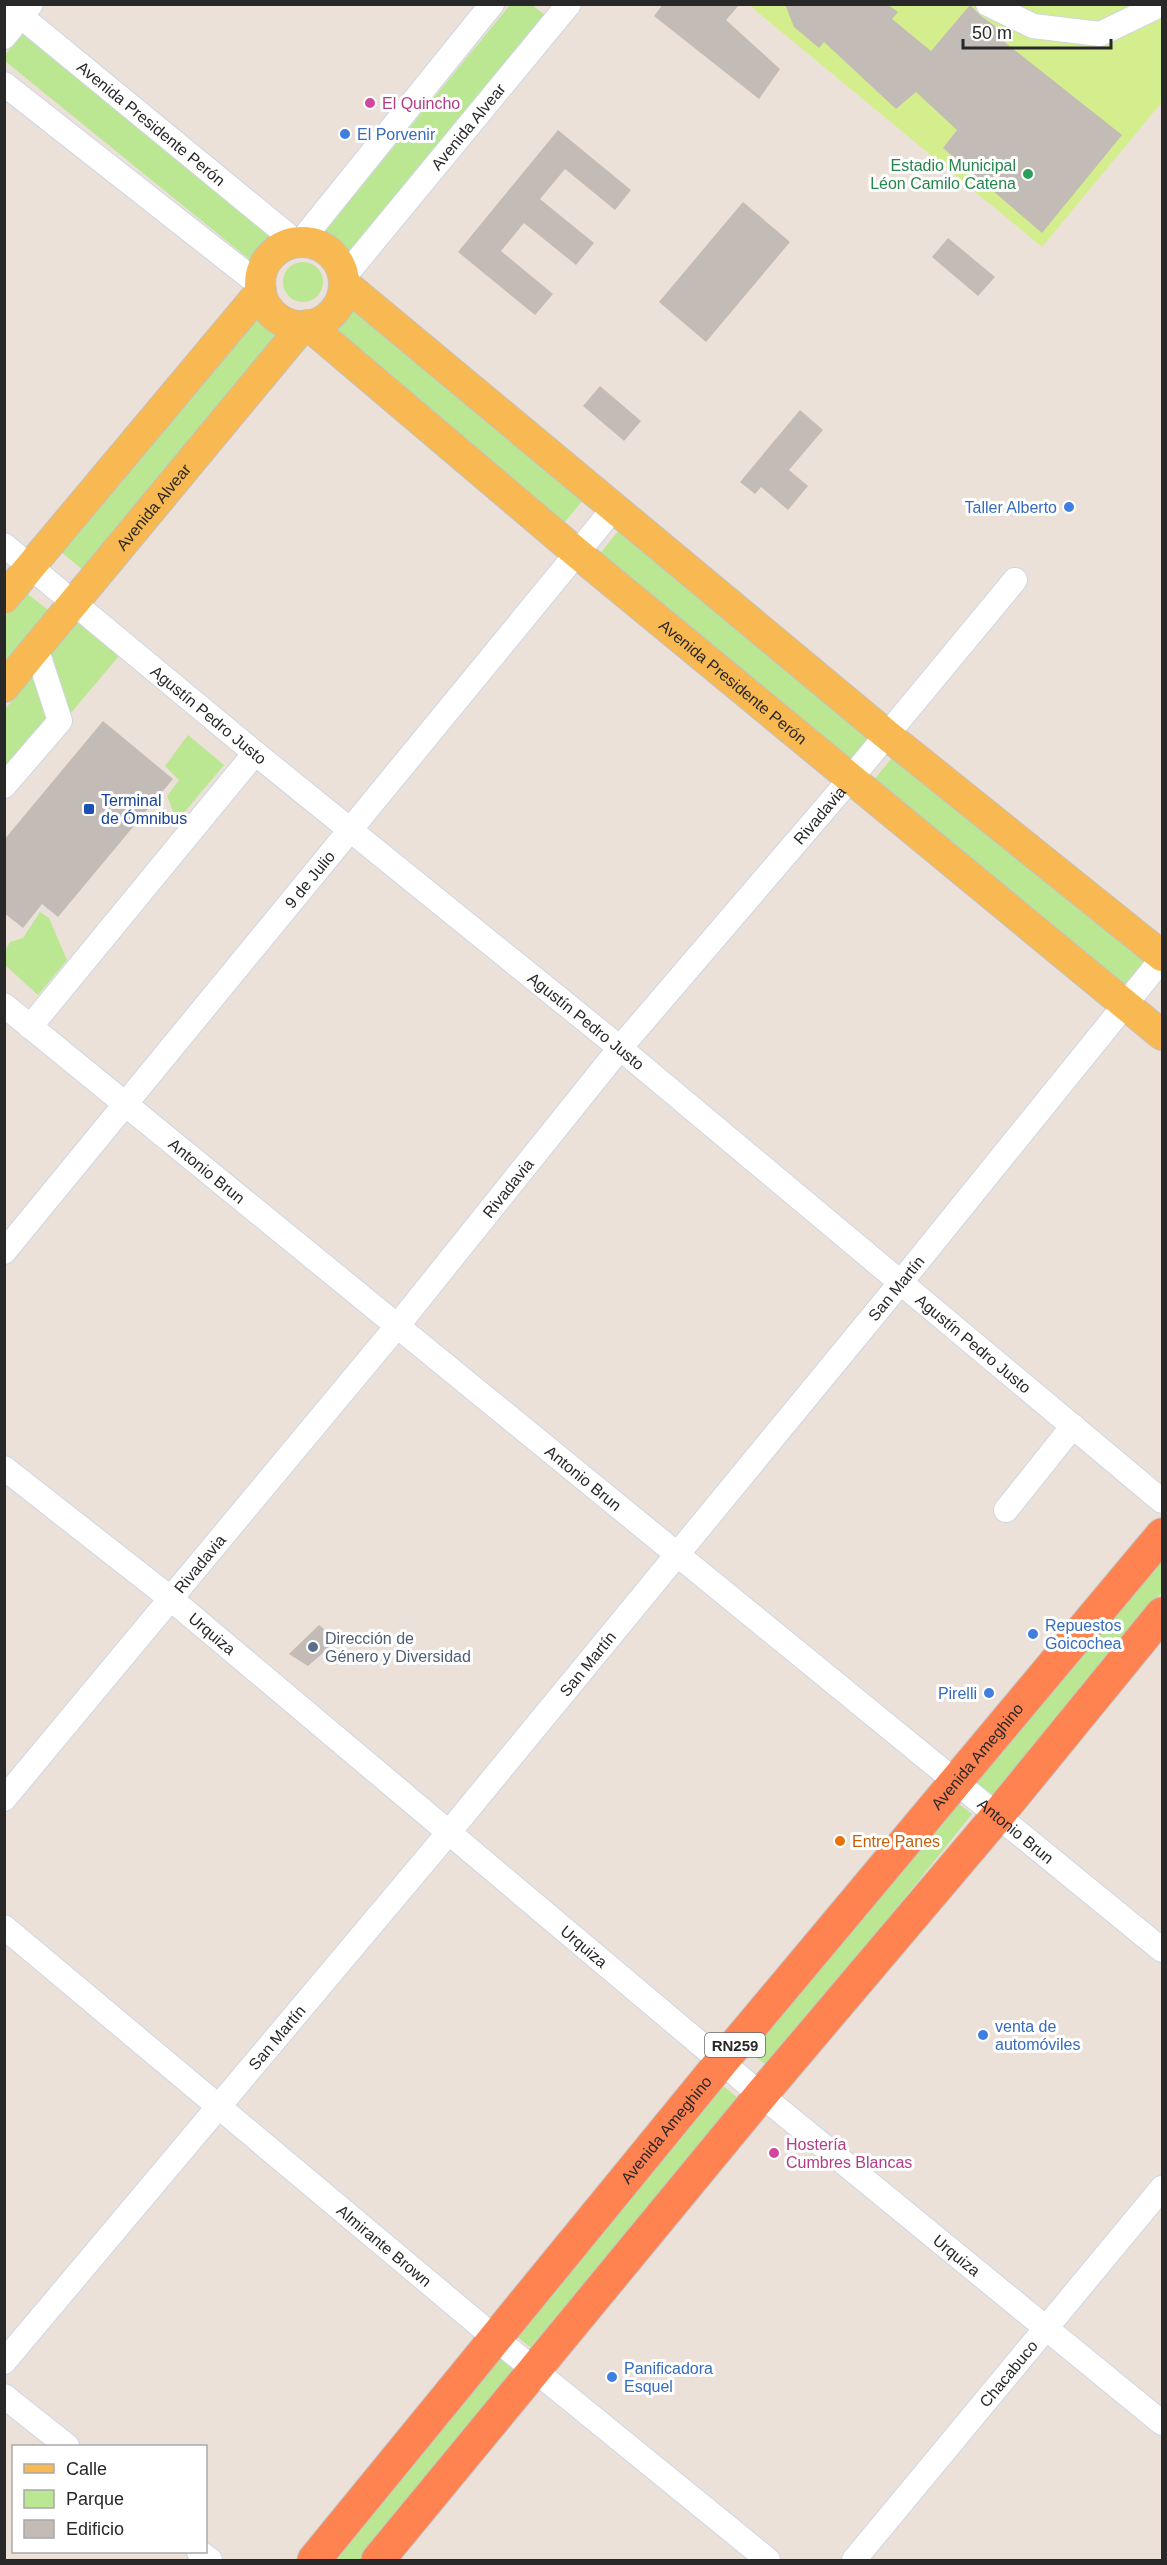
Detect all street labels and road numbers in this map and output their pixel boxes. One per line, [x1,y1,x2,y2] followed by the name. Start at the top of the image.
[74,58,229,189] street label: Avenida Presidente Perón
[428,79,509,173] street label: Avenida Alvear
[113,460,194,553] street label: Avenida Alvear
[656,616,810,747] street label: Avenida Presidente Perón
[148,662,270,767] street label: Agustín Pedro Justo
[790,783,849,847] street label: Rivadavia
[281,847,338,911] street label: 9 de Julio
[525,969,648,1073] street label: Agustín Pedro Justo
[166,1135,248,1207] street label: Antonio Brun
[479,1155,537,1221] street label: Rivadavia
[865,1252,927,1324] street label: San Martín
[913,1291,1034,1396] street label: Agustín Pedro Justo
[542,1442,625,1514] street label: Antonio Brun
[171,1531,229,1596] street label: Rivadavia
[186,1609,239,1658] street label: Urquiza
[556,1628,619,1699] street label: San Martín
[928,1700,1026,1813] street label: Avenida Ameghino
[975,1795,1057,1867] street label: Antonio Brun
[558,1922,611,1971] street label: Urquiza
[245,2002,308,2073] street label: San Martín
[705,2033,765,2057] road number: RN259
[617,2073,715,2187] street label: Avenida Ameghino
[334,2201,435,2290] street label: Almirante Brown
[930,2231,984,2279] street label: Urquiza
[976,2337,1041,2410] street label: Chacabuco

